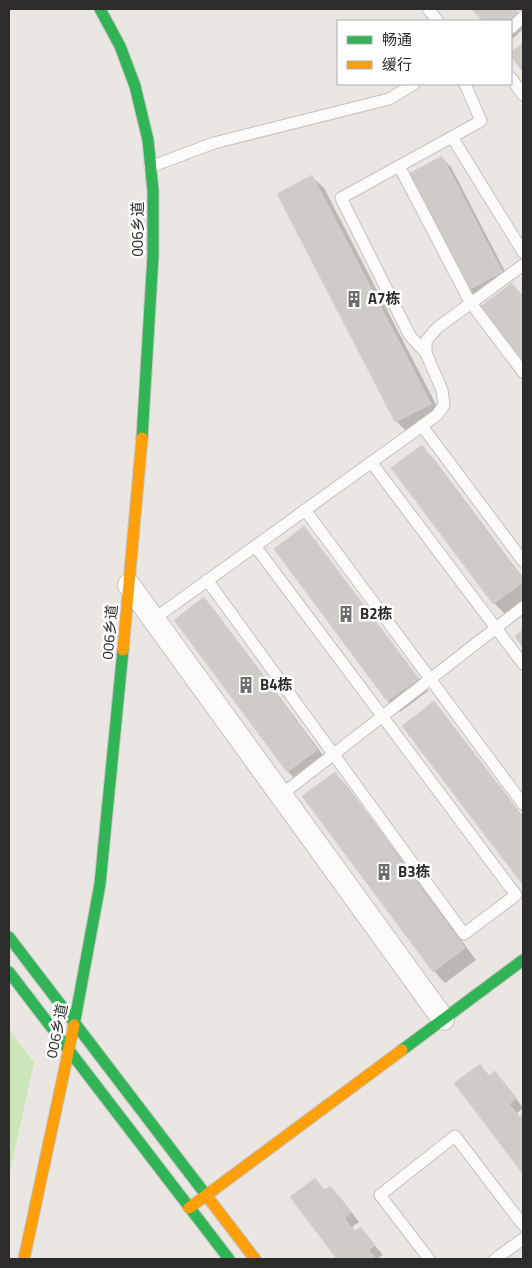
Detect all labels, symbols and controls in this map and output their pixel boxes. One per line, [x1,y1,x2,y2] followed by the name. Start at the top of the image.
[337,20,512,85] legend
[382,28,412,51] text: 畅通
[382,53,412,76] text: 缓行
[126,201,149,257] street label: 006乡道
[368,287,400,310] place label: A7栋
[344,289,364,309] building icon: A7栋
[360,602,393,625] place label: B2栋
[96,603,123,660] street label: 006乡道
[336,604,356,624] building icon: B2栋
[260,673,293,696] place label: B4栋
[236,675,256,695] building icon: B4栋
[398,860,431,883] place label: B3栋
[374,862,394,882] building icon: B3栋
[40,1002,73,1060] street label: 006乡道

